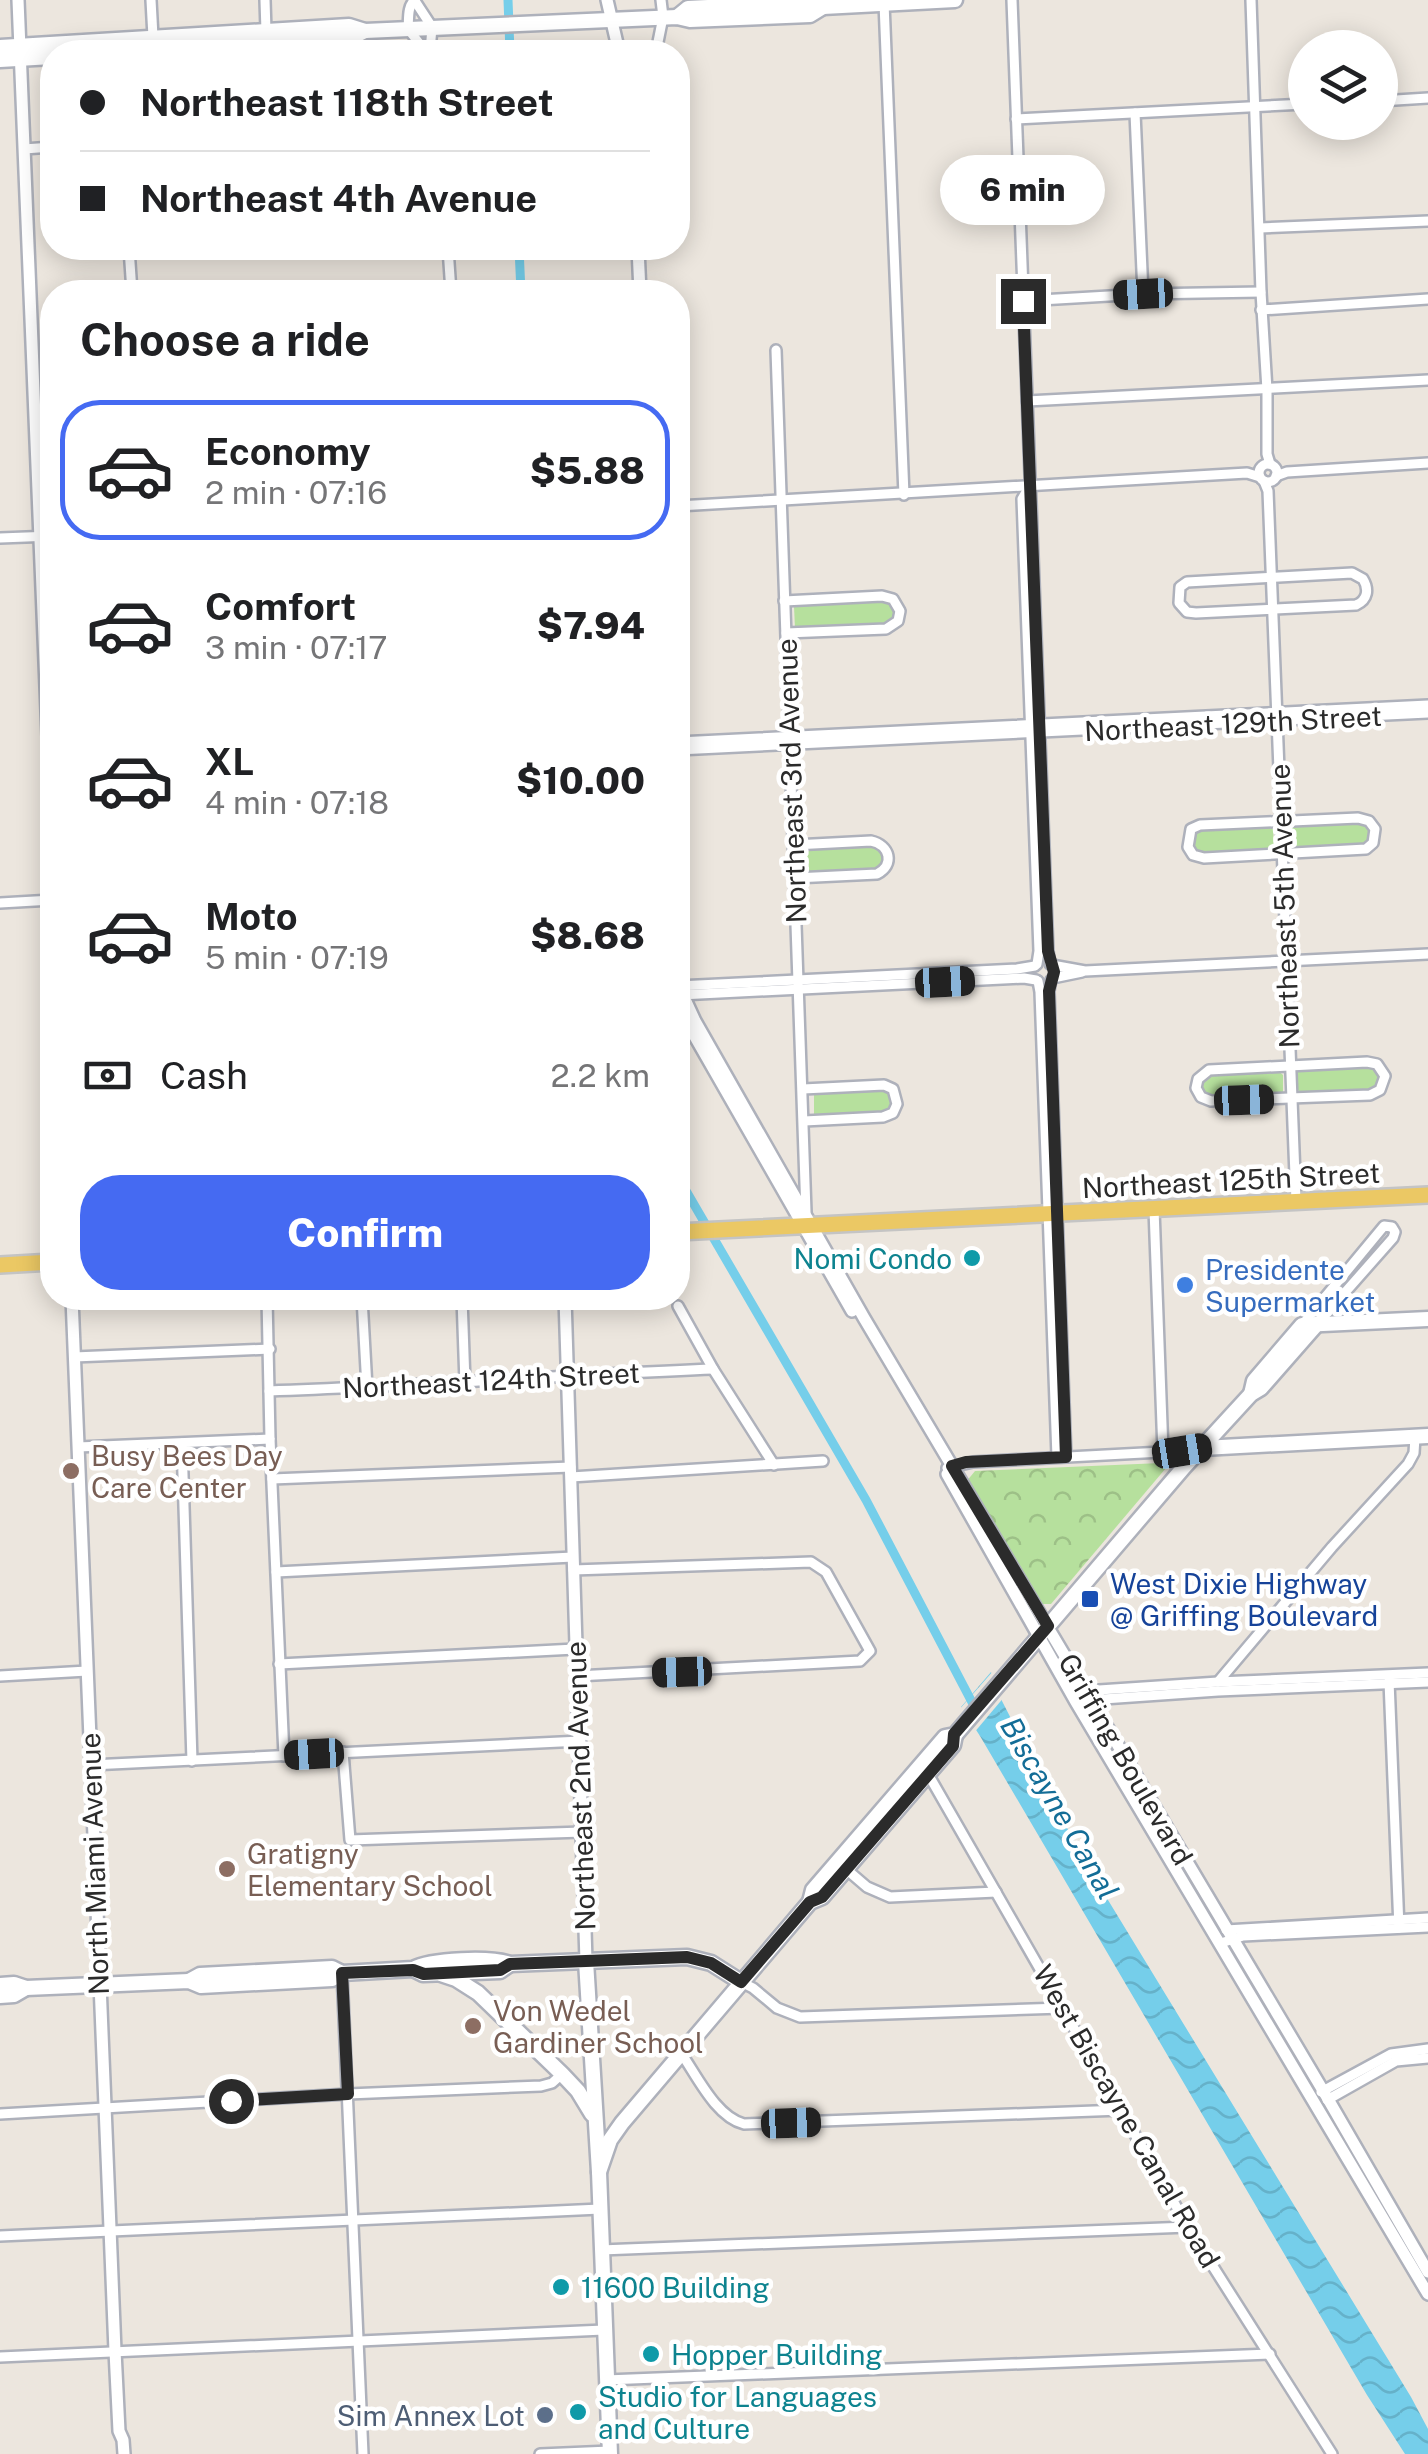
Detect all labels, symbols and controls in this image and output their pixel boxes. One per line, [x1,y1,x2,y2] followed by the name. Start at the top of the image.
[1288,30,1398,140] map controls
[1288,30,1398,140] button: layers
[140,80,553,125] text: Northeast 118th Street
[940,156,1106,226] callout: 6 min
[980,171,1065,208] text: 6 min
[140,176,537,221] text: Northeast 4th Avenue
[1112,277,1174,311] car
[1001,279,1046,324] route end
[80,313,370,366] text: Choose a ride
[85,425,175,515] icon: car
[205,429,371,474] text: Economy
[530,448,645,493] text: $5.88
[205,474,387,511] text: 2 min · 07:16
[85,580,175,670] icon: car
[205,584,356,629] text: Comfort
[537,603,645,648] text: $7.94
[205,629,388,666] text: 3 min · 07:17
[770,638,812,924] street label: Northeast 3rd Avenue
[1083,699,1383,747] street label: Northeast 129th Street
[85,735,175,825] icon: car
[205,739,254,784] text: XL
[516,758,645,803] text: $10.00
[1263,763,1305,1049] street label: Northeast 5th Avenue
[205,784,389,821] text: 4 min · 07:18
[85,890,175,980] icon: car
[205,894,298,939] text: Moto
[530,913,645,958] text: $8.68
[205,939,389,976] text: 5 min · 07:19
[914,965,976,999] car
[80,1048,135,1103] icon: cash
[160,1053,248,1098] text: Cash
[551,1057,650,1094] text: 2.2 km
[1213,1084,1275,1116] car
[1081,1156,1381,1204] street label: Northeast 125th Street
[80,1175,650,1290] button: Confirm
[794,1242,952,1275] place label: Nomi Condo
[961,1247,983,1269] marker: Nomi Condo
[1205,1253,1375,1318] place label: Presidente Supermarket
[1174,1274,1196,1296] marker: Presidente Supermarket
[341,1356,641,1404] street label: Northeast 124th Street
[1150,1431,1214,1471] car
[91,1439,283,1504] place label: Busy Bees Day Care Center
[60,1460,82,1482] marker: Busy Bees Day Care Center
[1110,1567,1378,1632] place label: West Dixie Highway @ Griffing Boulevard
[1079,1588,1101,1610] marker: West Dixie Highway @ Griffing Boulevard
[558,1641,602,1931] street label: Northeast 2nd Avenue
[1052,1648,1200,1870] street label: Griffing Boulevard
[651,1656,713,1688] car
[993,1710,1127,1906] water label: Biscayne Canal
[73,1732,115,1996] street label: North Miami Avenue
[283,1737,345,1771] car
[247,1837,493,1902] place label: Gratigny Elementary School
[216,1858,238,1880] marker: Gratigny Elementary School
[1027,1959,1227,2273] street label: West Biscayne Canal Road
[493,1994,704,2059] place label: Von Wedel Gardiner School
[462,2015,484,2037] marker: Von Wedel Gardiner School
[209,2079,254,2124] route start
[760,2107,822,2139] car
[581,2271,770,2304] place label: 11600 Building
[550,2276,572,2298] marker: 11600 Building
[671,2338,883,2371] place label: Hopper Building
[640,2343,662,2365] marker: Hopper Building
[598,2380,877,2445] place label: Studio for Languages and Culture
[337,2399,525,2432] place label: Sim Annex Lot
[567,2401,589,2423] marker: Studio for Languages and Culture
[534,2404,556,2426] marker: Sim Annex Lot

